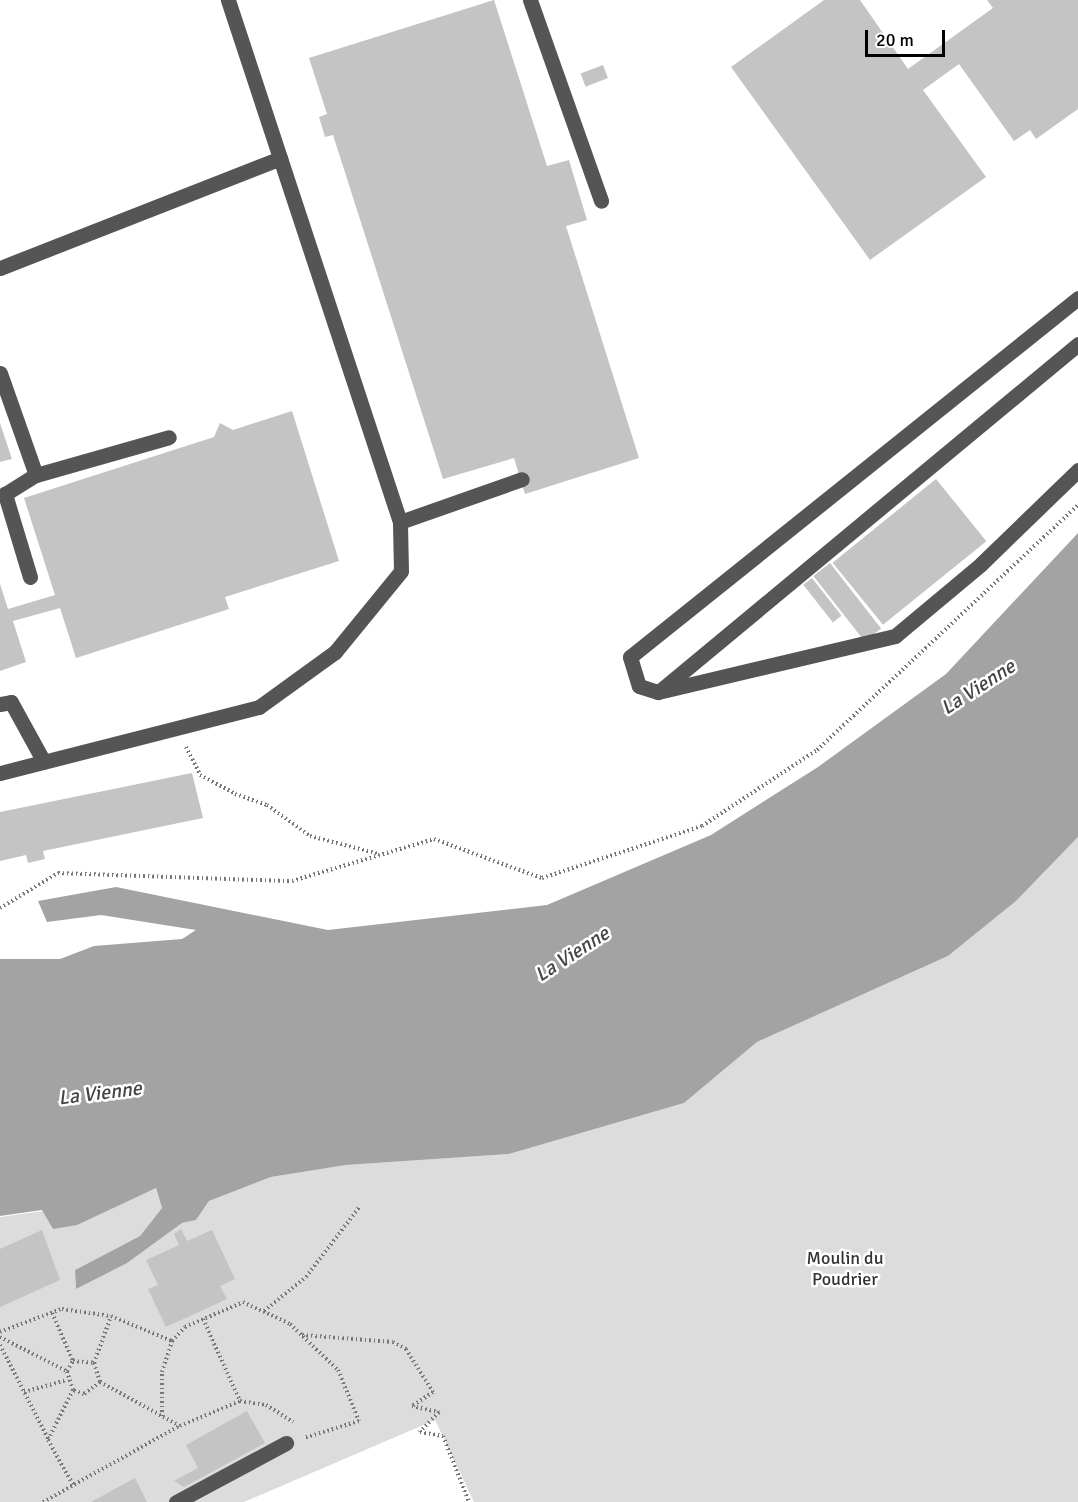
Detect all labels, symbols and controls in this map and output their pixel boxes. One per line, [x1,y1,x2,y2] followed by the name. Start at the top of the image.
[868,18,948,56] scale bar
[876,29,914,51] text: 20 m
[936,654,1020,720] water label: La Vienne
[530,921,614,987] water label: La Vienne
[57,1076,143,1110] water label: La Vienne
[807,1248,883,1290] park label: Moulin du Poudrier

